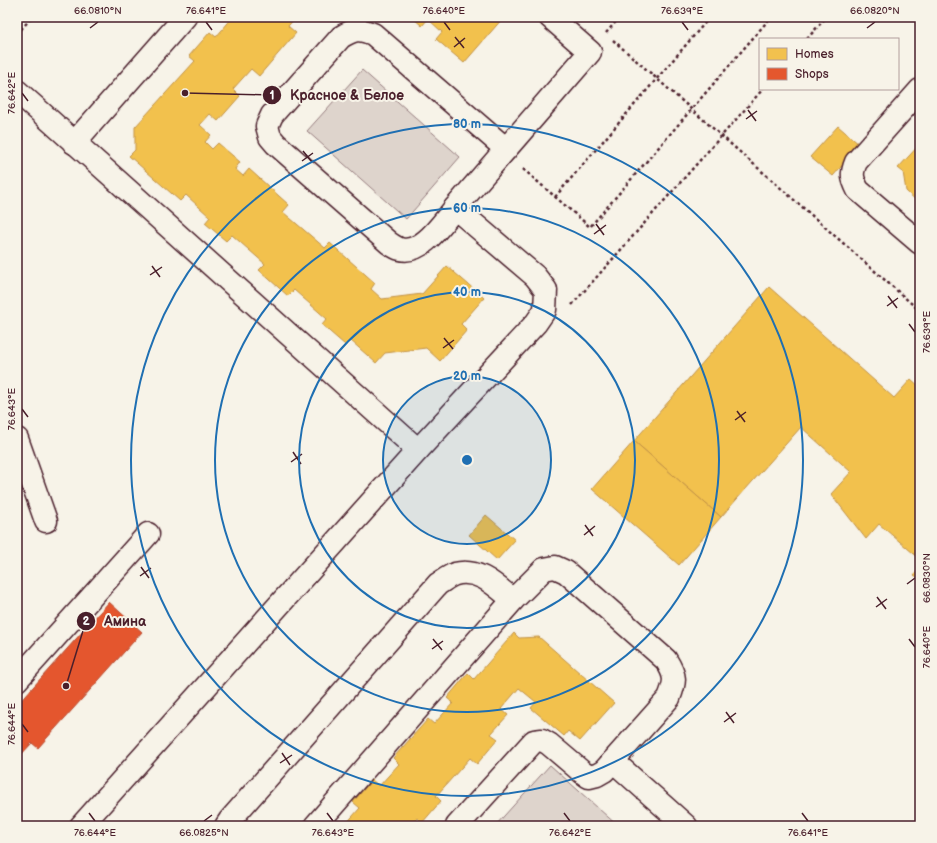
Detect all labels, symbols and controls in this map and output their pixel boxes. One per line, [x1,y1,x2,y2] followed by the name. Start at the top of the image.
[74,5,122,17] text: 66.0810°N
[186,5,227,17] text: 76.641°E
[423,5,466,17] text: 76.640°E
[661,5,704,17] text: 76.639°E
[850,5,900,17] text: 66.0820°N
[759,38,899,90] legend
[795,47,834,62] text: Homes
[795,67,829,82] text: Shops
[6,72,18,114] text: 76.642°E
[262,82,412,108] callout: Красное & Белое
[290,87,404,104] text: Красное & Белое
[269,88,275,103] text: 1
[453,117,481,132] text: 80 m
[453,201,481,216] text: 60 m
[453,285,481,300] text: 40 m
[921,310,933,353] text: 76.639°E
[453,369,481,384] text: 20 m
[6,387,18,430] text: 76.643°E
[460,453,474,467] centre of rings
[921,553,933,603] text: 66.0830°N
[76,608,154,634] callout: Амина
[103,613,147,630] text: Амина
[82,614,90,629] text: 2
[921,625,933,668] text: 76.640°E
[6,703,18,745] text: 76.644°E
[74,827,116,839] text: 76.644°E
[179,827,229,839] text: 66.0825°N
[312,827,355,839] text: 76.643°E
[549,827,591,839] text: 76.642°E
[788,827,829,839] text: 76.641°E

